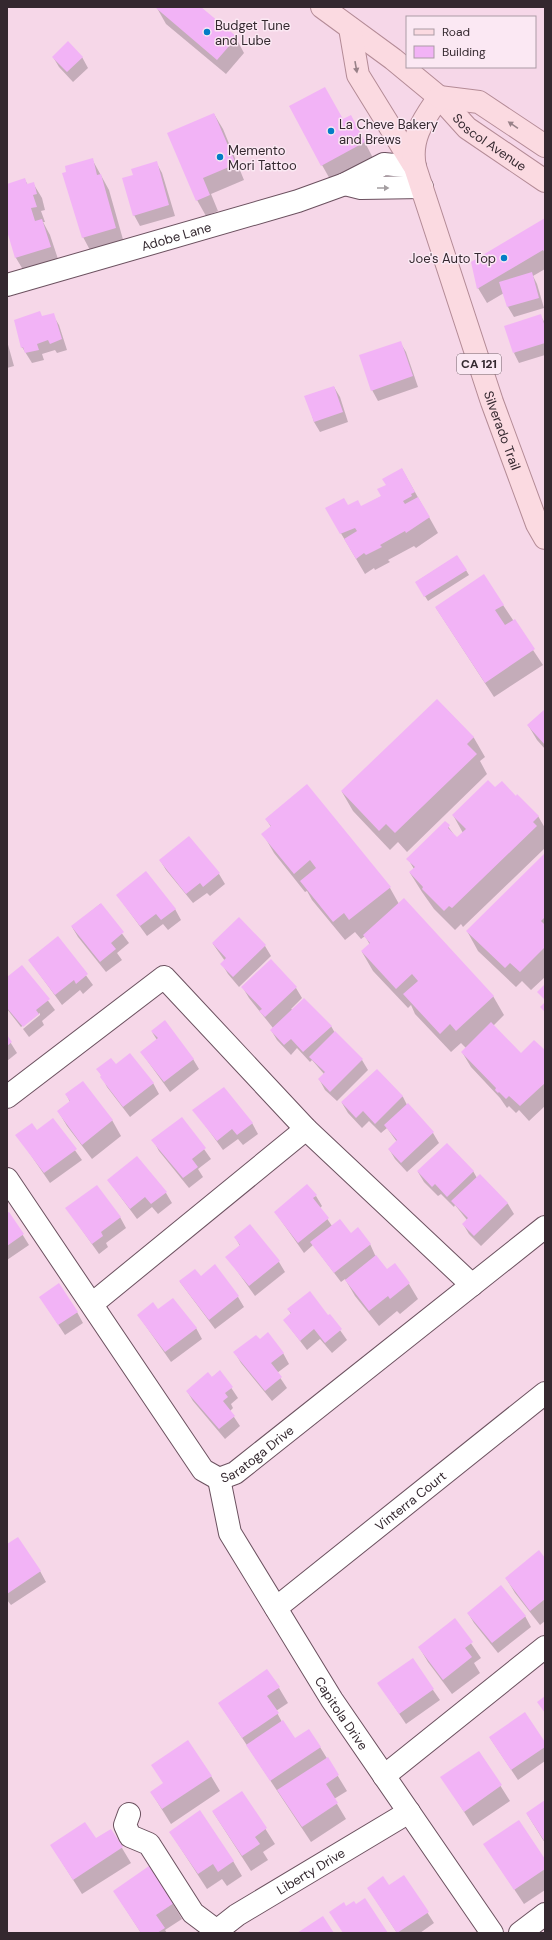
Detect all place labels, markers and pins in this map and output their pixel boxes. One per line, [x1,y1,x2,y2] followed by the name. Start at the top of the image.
[215,17,290,49] place label: Budget Tune and Lube
[202,27,212,37] marker: Budget Tune and Lube
[339,116,438,148] place label: La Cheve Bakery and Brews
[326,126,336,136] marker: La Cheve Bakery and Brews
[228,142,297,174] place label: Memento Mori Tattoo
[215,152,225,162] marker: Memento Mori Tattoo
[409,250,496,267] place label: Joe's Auto Top
[499,253,509,263] marker: Joe's Auto Top

